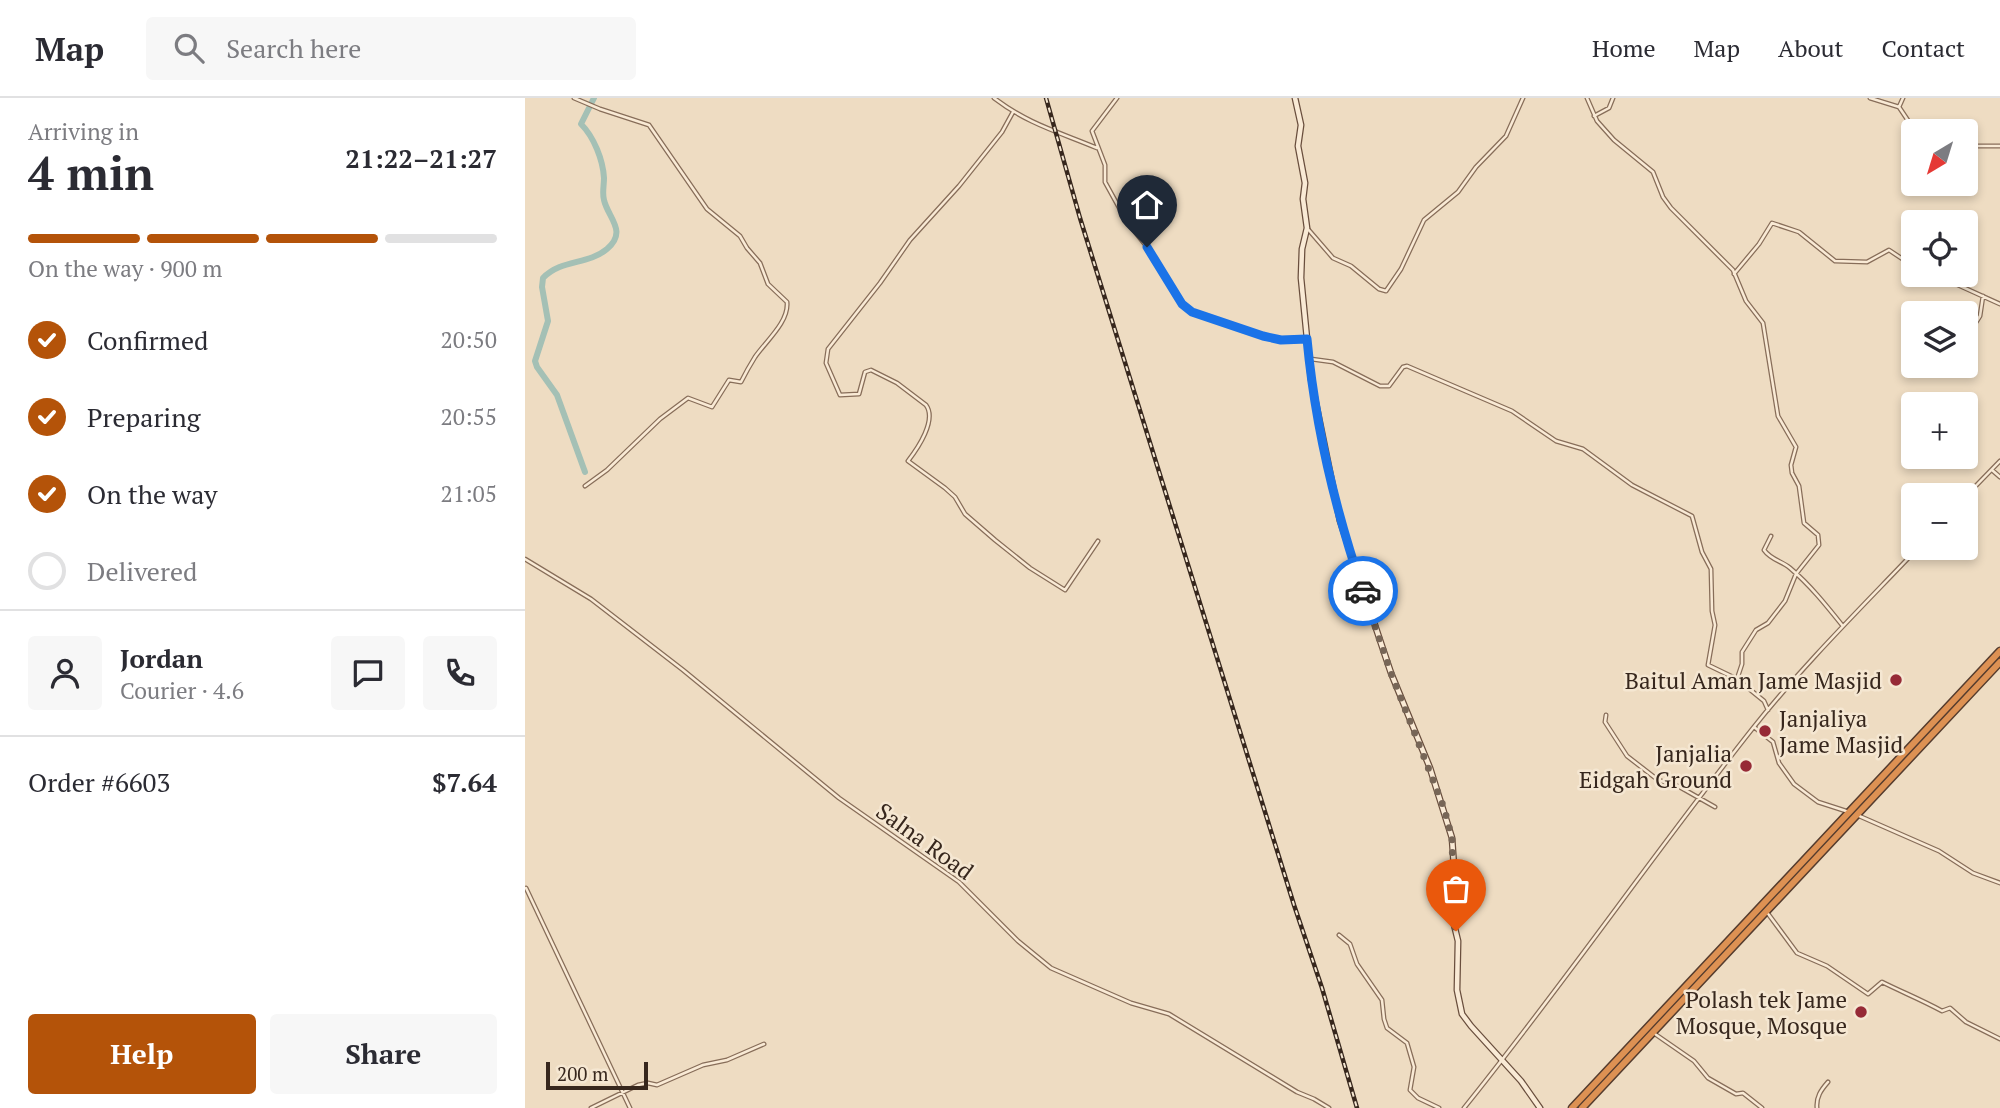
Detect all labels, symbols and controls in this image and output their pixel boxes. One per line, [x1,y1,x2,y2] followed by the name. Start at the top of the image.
[146,17,636,80] search box
[35,27,104,70] text: Map
[170,29,208,67] icon: search
[226,31,361,65] text: Search here
[1592,32,1656,64] text: Home
[1694,32,1740,64] text: Map
[1778,32,1844,64] text: About
[1882,32,1965,64] text: Contact
[28,116,139,147] text: Arriving in
[1901,119,1977,196] north arrow
[1901,119,1978,560] map controls
[345,141,497,175] text: 21:22–21:27
[28,142,154,203] text: 4 min
[1117,175,1177,247] pin
[1128,186,1166,224] icon: home
[1901,210,1978,287] button: locate
[28,253,222,284] text: On the way · 900 m
[1901,301,1978,378] button: layers
[28,321,66,359] icon: check
[87,323,208,357] text: Confirmed
[440,324,497,355] text: 20:50
[1901,392,1978,469] button: +
[28,398,66,436] icon: check
[87,400,200,434] text: Preparing
[440,401,497,432] text: 20:55
[28,475,66,513] icon: check
[87,477,218,511] text: On the way
[440,478,497,509] text: 21:05
[1901,483,1978,560] button: −
[87,554,197,588] text: Delivered
[1328,556,1398,626] courier
[1344,572,1382,610] icon: car
[28,636,102,710] button: person
[331,636,405,710] button: chat
[423,636,497,710] button: phone
[120,641,203,675] text: Jordan
[1625,665,1882,696] place label: Baitul Aman Jame Masjid
[1888,672,1904,688] marker: Baitul Aman Jame Masjid
[120,675,244,706] text: Courier · 4.6
[1779,703,1904,760] place label: Janjaliya Jame Masjid
[1757,723,1773,739] marker: Janjaliya Jame Masjid
[1579,738,1732,795] place label: Janjalia Eidgah Ground
[1738,758,1754,774] marker: Janjalia Eidgah Ground
[28,765,170,799] text: Order #6603
[432,765,497,799] text: $7.64
[870,795,980,887] street label: Salna Road
[1426,859,1486,931] pin
[1437,870,1475,908] icon: bag
[1676,984,1847,1041] place label: Polash tek Jame Mosque, Mosque
[1853,1004,1869,1020] marker: Polash tek Jame Mosque, Mosque
[28,1014,256,1094] button: Help
[270,1014,497,1094] button: Share
[546,1059,647,1091] scale bar
[557,1061,608,1086] text: 200 m

